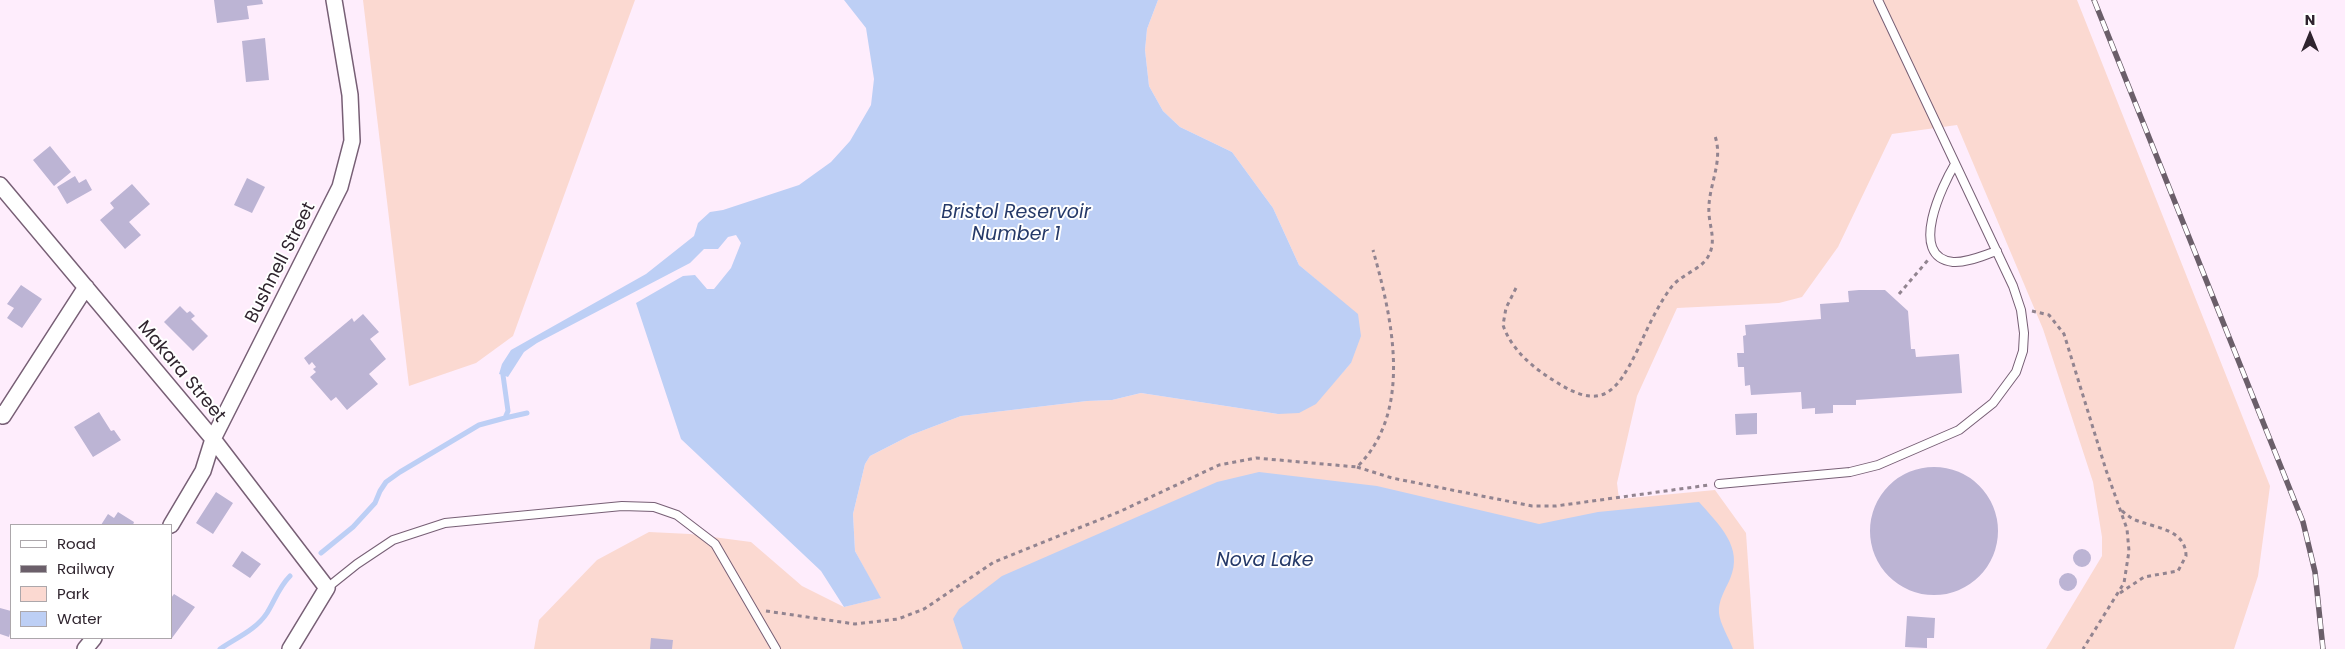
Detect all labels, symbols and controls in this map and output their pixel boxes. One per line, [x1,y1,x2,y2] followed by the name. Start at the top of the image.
[2285,10,2335,60] north arrow
[2305,10,2315,30] text: N
[241,199,321,327] street label: Bushnell Street
[941,202,1091,246] water label: Bristol Reservoir Number 1
[132,317,230,427] street label: Makara Street
[10,524,172,639] legend
[57,533,96,554] text: Road
[1216,550,1314,572] water label: Nova Lake
[57,558,115,579] text: Railway
[57,583,89,604] text: Park
[57,608,102,629] text: Water

